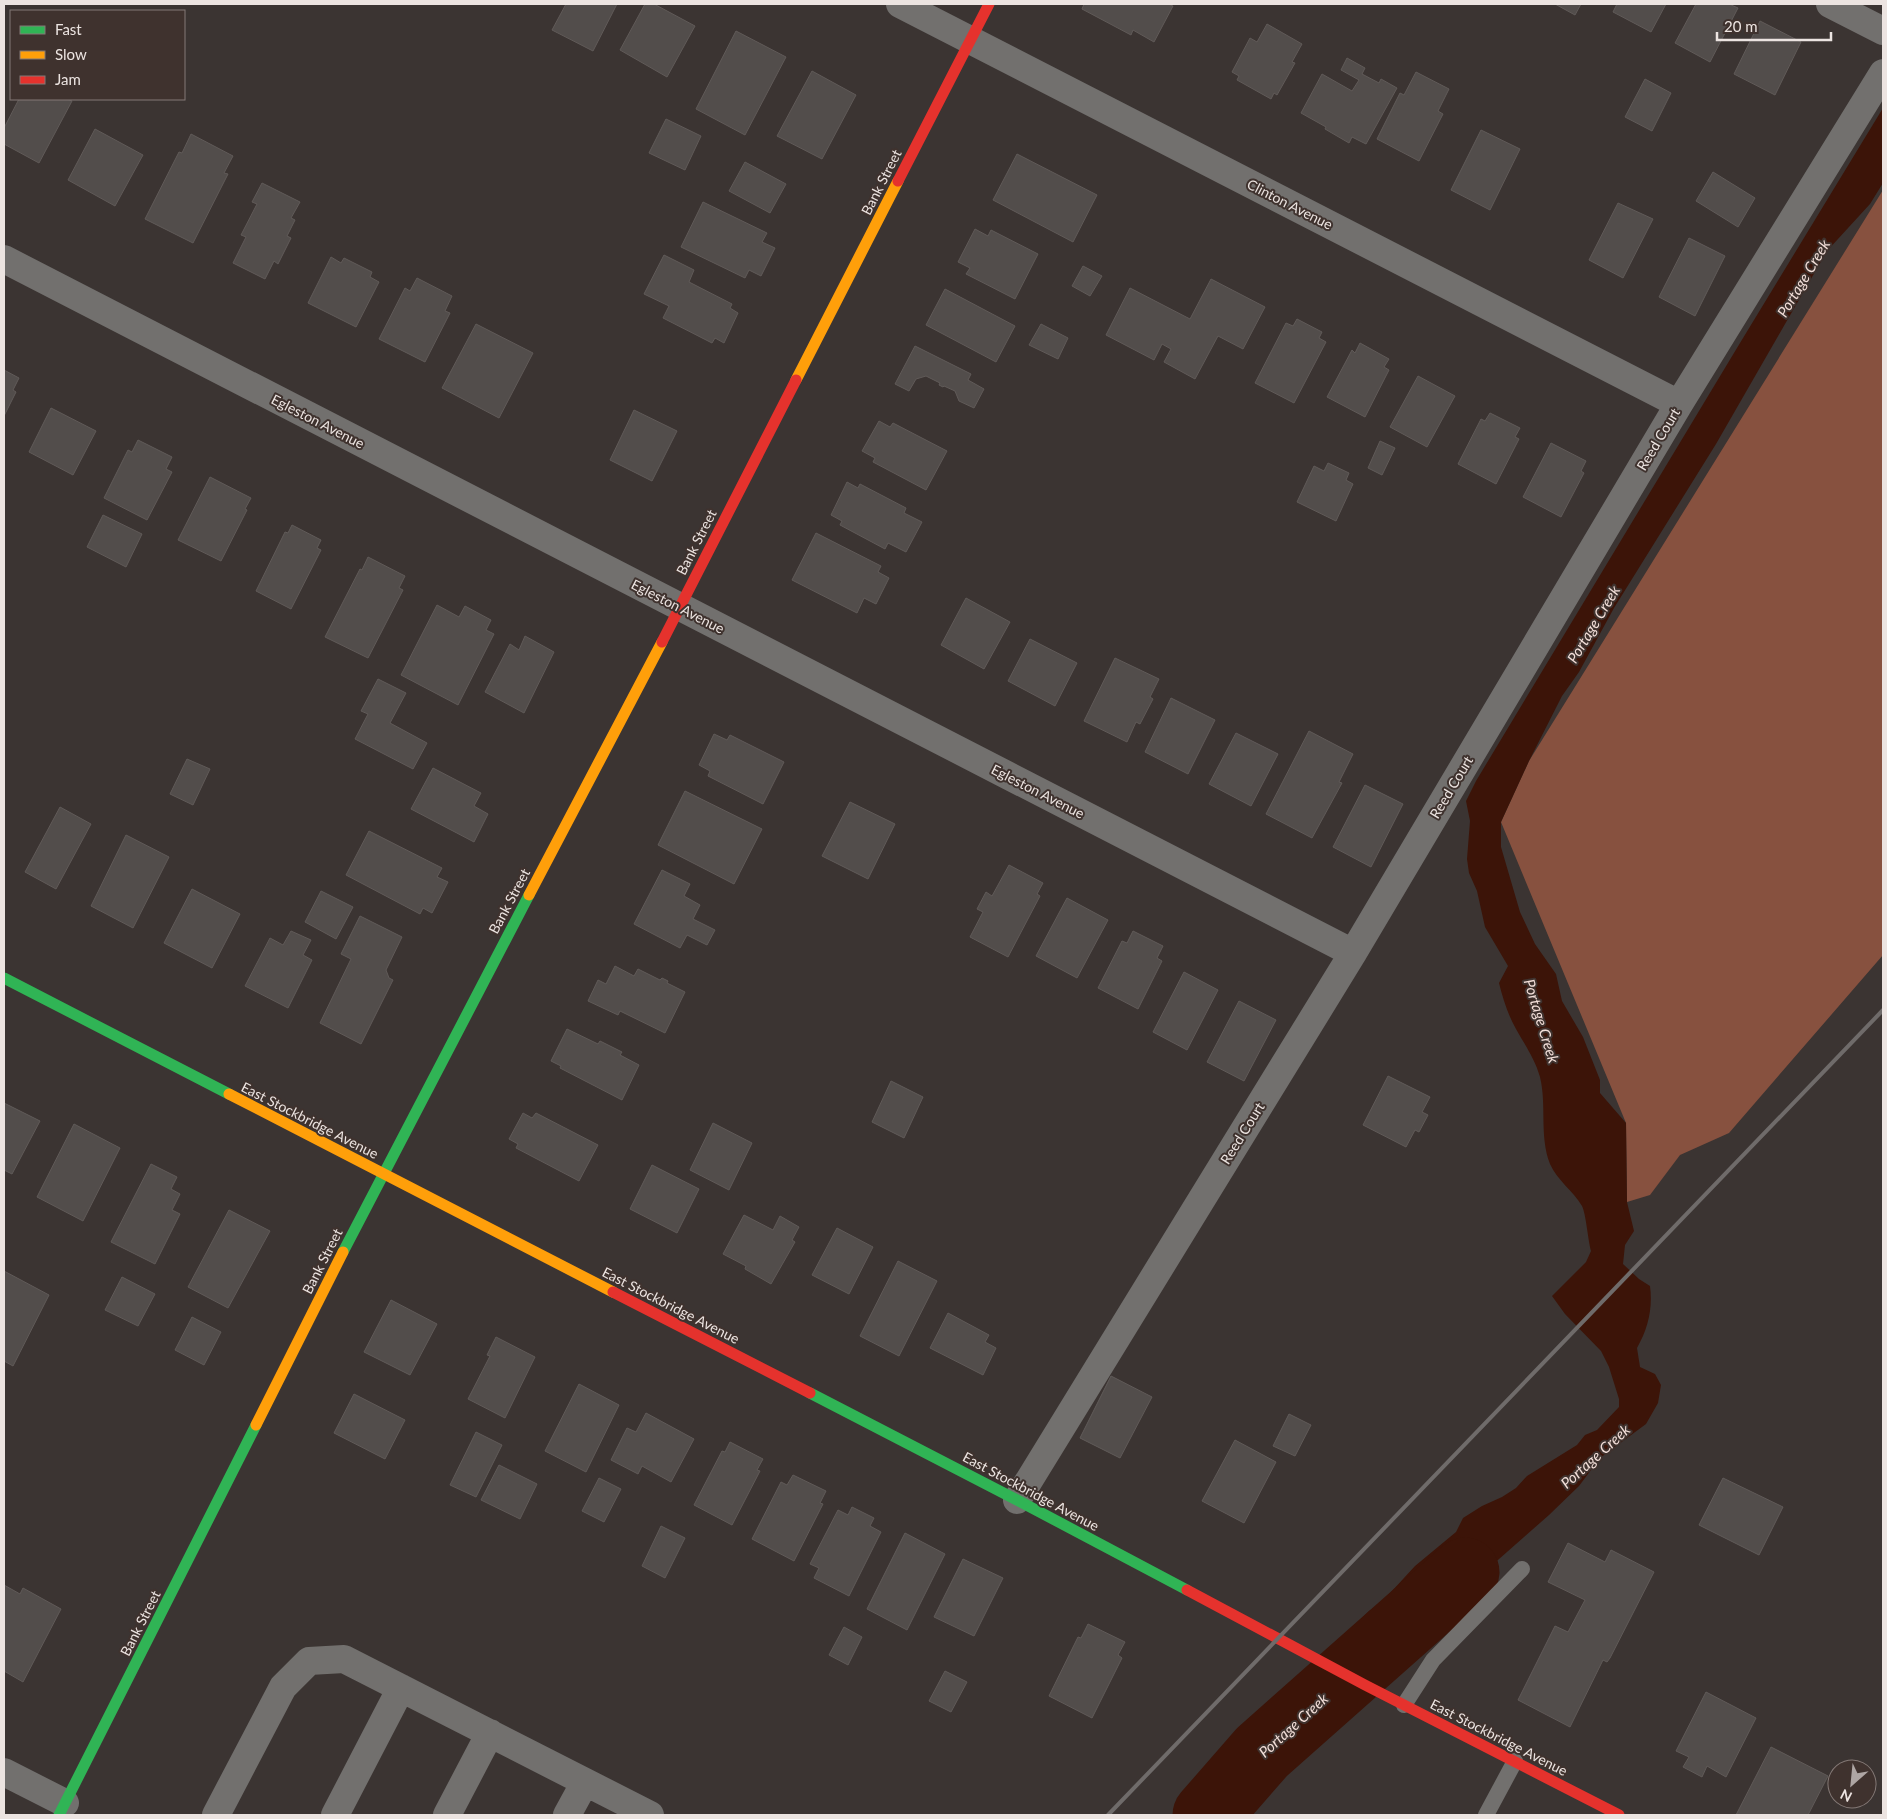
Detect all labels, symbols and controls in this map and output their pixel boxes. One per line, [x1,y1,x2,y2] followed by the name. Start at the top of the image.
[10,10,185,100] legend
[1717,10,1831,42] scale bar
[1724,17,1758,35] text: 20 m
[55,20,82,38] text: Fast
[55,45,87,63] text: Slow
[55,70,81,88] text: Jam
[857,146,905,218] street label: Bank Street
[1244,175,1336,233] street label: Clinton Avenue
[1773,235,1834,320] water label: Portage Creek
[269,390,367,452] street label: Egleston Avenue
[1633,405,1683,473] street label: Reed Court
[672,506,720,578] street label: Bank Street
[629,575,727,637] street label: Egleston Avenue
[1563,581,1624,666] water label: Portage Creek
[1426,753,1476,821] street label: Reed Court
[989,760,1087,822] street label: Egleston Avenue
[485,866,533,936] street label: Bank Street
[1521,977,1564,1066] water label: Portage Creek
[239,1078,381,1162] street label: East Stockbridge Avenue
[1216,1099,1268,1167] street label: Reed Court
[298,1225,346,1297] street label: Bank Street
[600,1263,742,1347] street label: East Stockbridge Avenue
[1557,1420,1634,1492] water label: Portage Creek
[960,1448,1102,1534] street label: East Stockbridge Avenue
[116,1587,164,1659] street label: Bank Street
[1255,1689,1332,1761] water label: Portage Creek
[1428,1695,1570,1779] street label: East Stockbridge Avenue
[1827,1759,1877,1809] north arrow
[1837,1786,1855,1806] text: N

